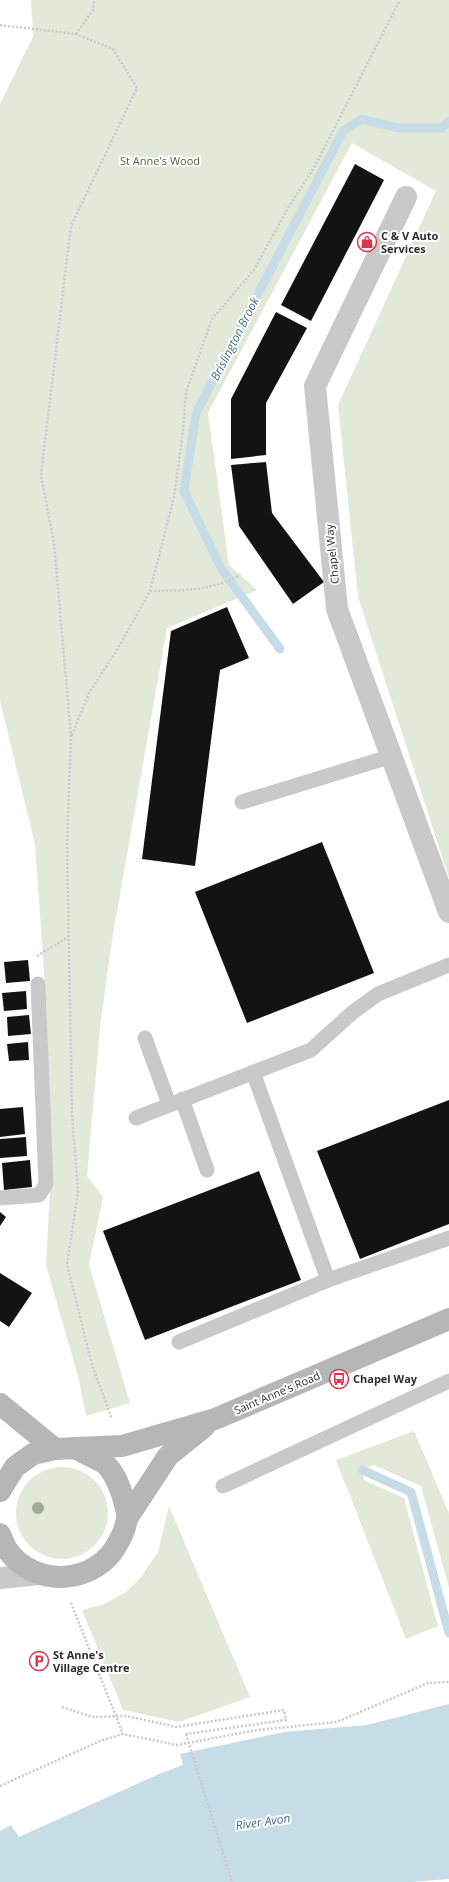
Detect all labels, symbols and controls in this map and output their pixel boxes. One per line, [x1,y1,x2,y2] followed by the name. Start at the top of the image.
[120,153,200,168] park label: St Anne's Wood
[381,228,439,256] place label: C & V Auto Services
[356,231,378,253] shop icon: C & V Auto Services
[206,293,263,383] water label: Brislington Brook
[321,523,342,585] street label: Chapel Way
[232,1368,322,1417] street label: Saint Anne's Road
[328,1368,350,1390] bus stop icon: Chapel Way
[353,1371,418,1386] place label: Chapel Way
[53,1647,130,1675] place label: St Anne's Village Centre
[28,1650,50,1672] parking icon: St Anne's Village Centre
[234,1809,292,1834] water label: River Avon

